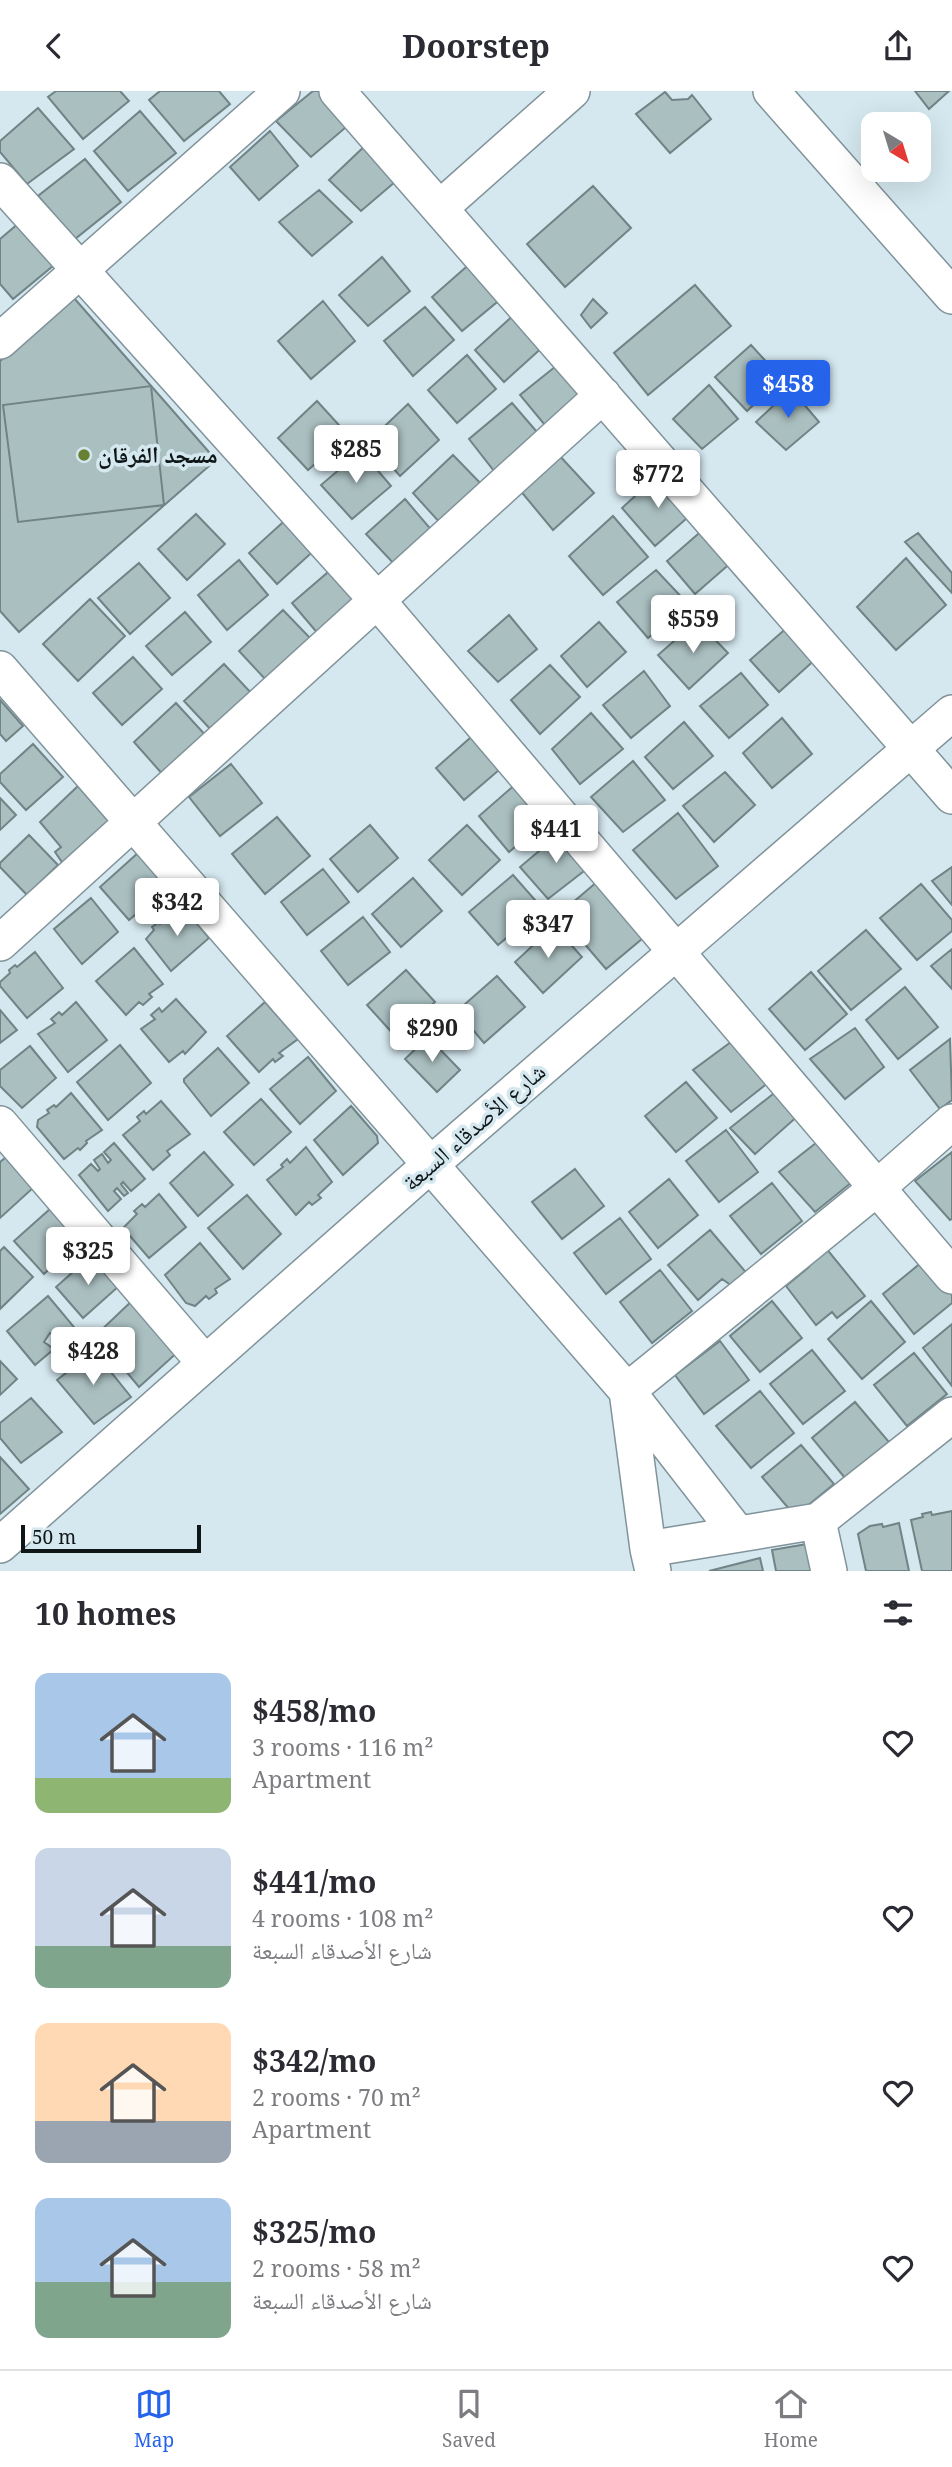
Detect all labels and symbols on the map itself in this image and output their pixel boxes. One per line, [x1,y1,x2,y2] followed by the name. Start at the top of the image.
[861,112,931,182] north arrow
[747,361,829,420] pin: $458
[315,425,397,485] pin: $285
[98,438,218,470] place label: مسجد الفرقان
[76,447,92,463] marker: مسجد الفرقان
[617,451,699,510] pin: $772
[652,595,734,655] pin: $559
[515,805,597,865] pin: $441
[136,879,218,938] pin: $342
[507,901,589,960] pin: $347
[391,1005,473,1064] pin: $290
[395,1055,552,1197] street label: شارع الأصدقاء السبعة
[47,1227,129,1287] pin: $325
[52,1327,134,1387] pin: $428
[21,1522,201,1554] scale bar

